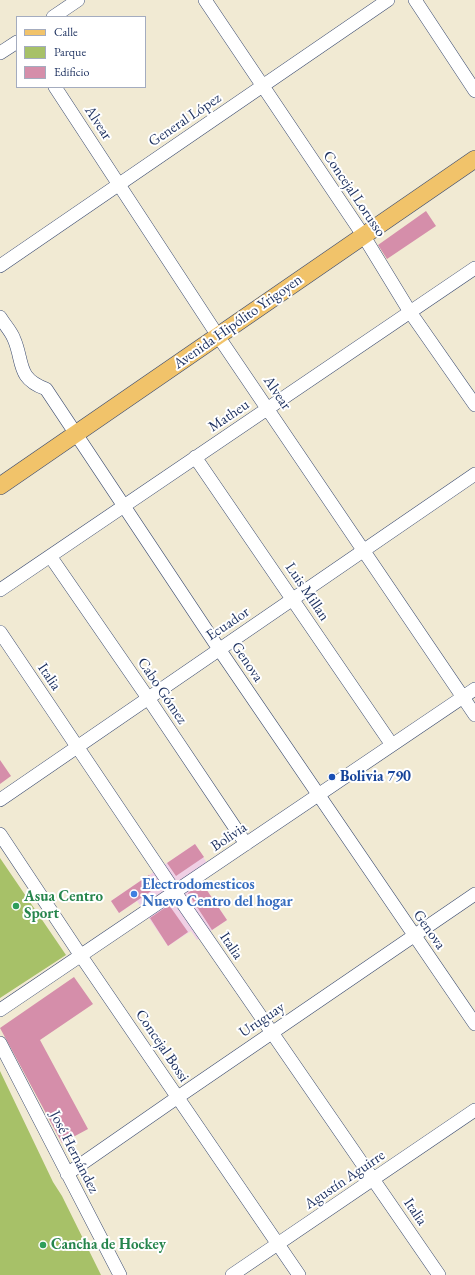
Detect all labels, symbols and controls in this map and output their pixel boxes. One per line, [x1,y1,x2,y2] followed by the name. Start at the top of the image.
[16,16,146,88] legend
[54,24,78,40] text: Calle
[54,44,86,60] text: Parque
[54,64,89,80] text: Edificio
[145,89,225,151] street label: General López
[80,103,116,143] street label: Alvear
[319,148,389,240] street label: Concejal Lorusso
[170,271,306,373] street label: Avenida Hipólito Yrigoyen
[259,373,295,413] street label: Alvear
[205,396,253,436] street label: Matheu
[281,559,333,625] street label: Luis Millan
[203,603,253,645] street label: Ecuador
[227,639,267,685] street label: Genova
[133,654,191,728] street label: Cabo Gómez
[33,660,65,694] street label: Italia
[340,768,411,786] place label: Bolivia 790
[327,772,337,782] marker: Bolivia 790
[208,818,250,856] street label: Bolivia
[142,876,293,911] place label: Electrodomesticos Nuevo Centro del hogar
[24,888,103,923] place label: Asua Centro Sport
[129,889,139,899] marker: Electrodomesticos Nuevo Centro del hogar
[11,901,21,911] marker: Asua Centro Sport
[409,907,449,953] street label: Genova
[215,929,247,963] street label: Italia
[236,998,288,1042] street label: Uruguay
[131,1006,193,1086] street label: Concejal Bossi
[46,1108,102,1196] street label: José Hernández
[301,1146,389,1214] street label: Agustín Aguirre
[399,1195,431,1229] street label: Italia
[51,1236,166,1254] place label: Cancha de Hockey
[38,1240,48,1250] marker: Cancha de Hockey

